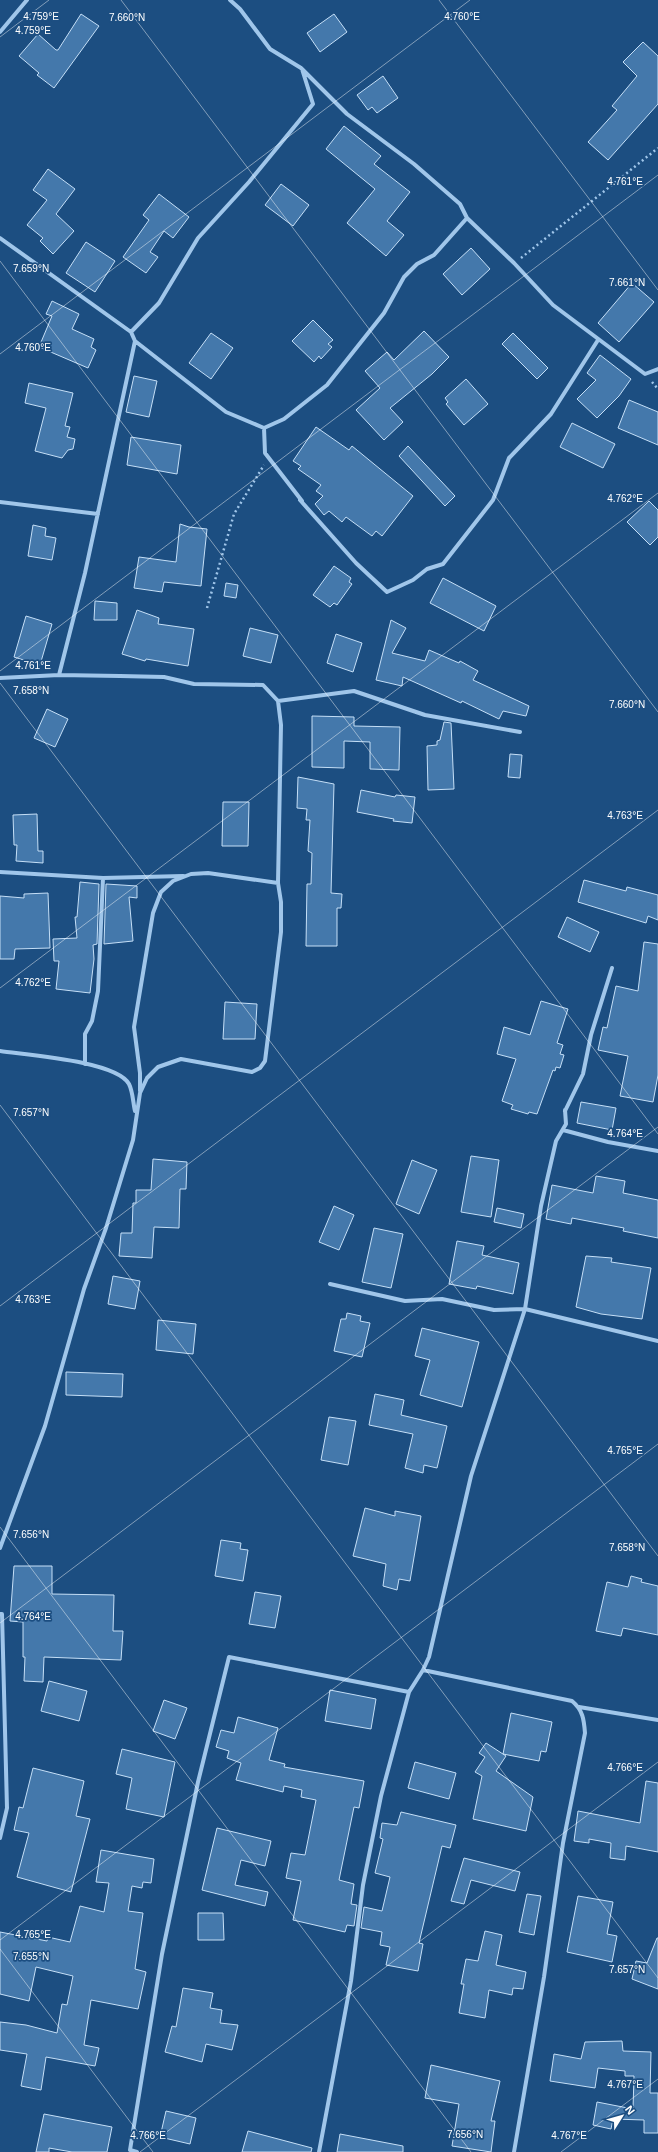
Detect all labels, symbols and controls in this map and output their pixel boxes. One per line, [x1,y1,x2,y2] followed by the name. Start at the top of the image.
[23,11,59,22] text: 4.759°E
[444,11,480,22] text: 4.760°E
[109,12,145,23] text: 7.660°N
[15,25,51,36] text: 4.759°E
[607,176,643,187] text: 4.761°E
[13,263,49,274] text: 7.659°N
[609,277,645,288] text: 7.661°N
[15,342,51,353] text: 4.760°E
[607,493,643,504] text: 4.762°E
[15,660,51,671] text: 4.761°E
[13,685,49,696] text: 7.658°N
[609,699,645,710] text: 7.660°N
[607,810,643,821] text: 4.763°E
[15,977,51,988] text: 4.762°E
[13,1107,49,1118] text: 7.657°N
[607,1128,643,1139] text: 4.764°E
[15,1294,51,1305] text: 4.763°E
[607,1445,643,1456] text: 4.765°E
[13,1529,49,1540] text: 7.656°N
[609,1542,645,1553] text: 7.658°N
[15,1611,51,1622] text: 4.764°E
[607,1762,643,1773] text: 4.766°E
[15,1929,51,1940] text: 4.765°E
[13,1951,49,1962] text: 7.655°N
[609,1964,645,1975] text: 7.657°N
[607,2079,643,2090] text: 4.767°E
[602,2096,642,2136] north arrow
[623,2103,637,2117] text: N
[447,2129,483,2140] text: 7.656°N
[130,2130,166,2141] text: 4.766°E
[551,2130,587,2141] text: 4.767°E

